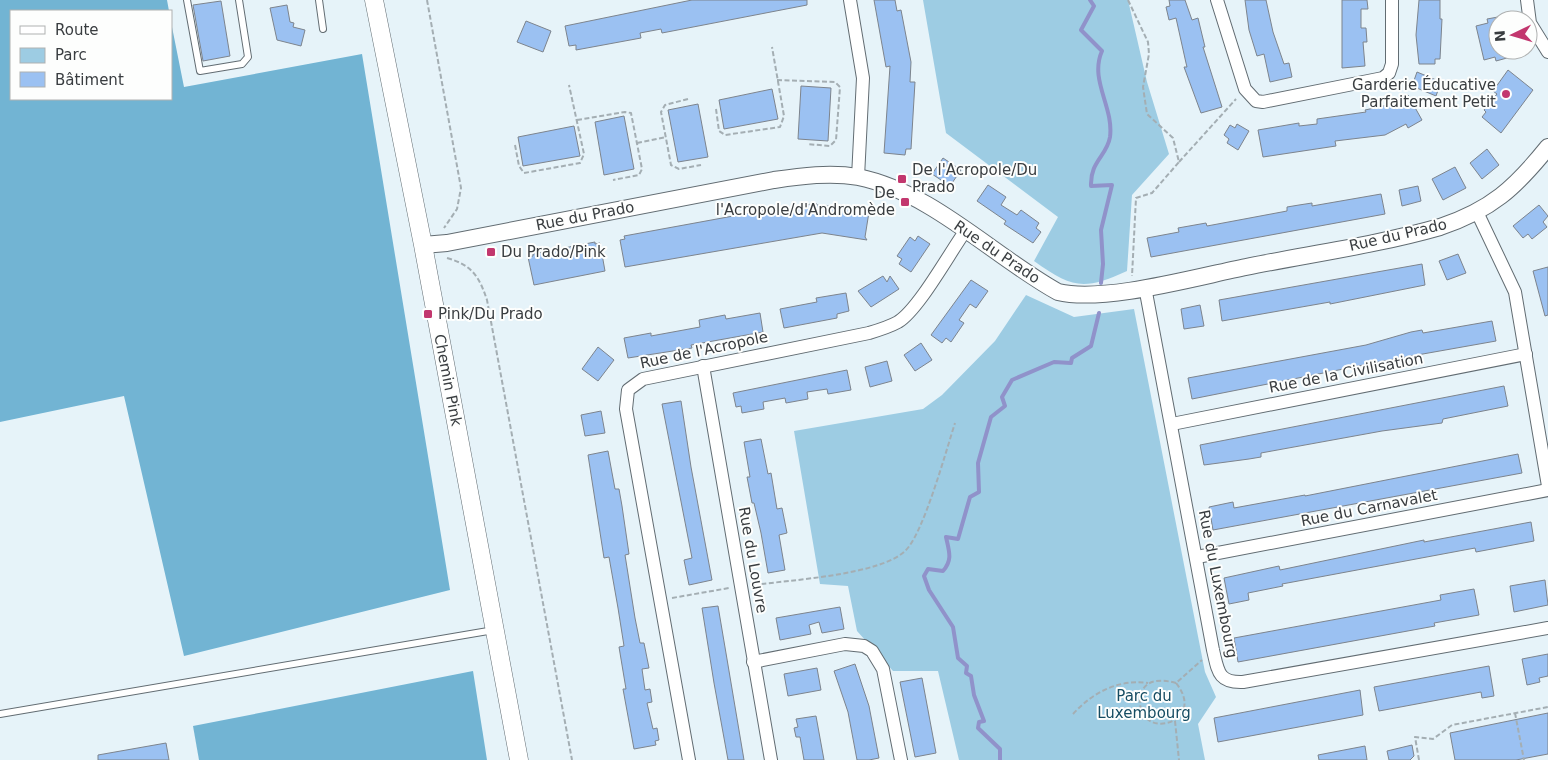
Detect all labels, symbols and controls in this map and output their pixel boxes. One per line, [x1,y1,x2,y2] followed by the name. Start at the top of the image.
[10,10,172,100] legend
[1488,10,1538,60] north arrow
[55,21,99,39] text: Route
[1492,30,1509,43] text: N
[55,46,87,64] text: Parc
[55,71,124,89] text: Bâtiment
[1352,75,1496,111] place label: Garderie Éducative Parfaitement Petit
[1500,88,1512,100] marker: Garderie Éducative Parfaitement Petit
[912,161,1037,196] place label: De l'Acropole/Du Prado
[896,173,908,185] marker: De l'Acropole/Du Prado
[716,184,895,219] place label: De l'Acropole/d'Andromède
[899,196,911,208] marker: De l'Acropole/d'Andromède
[534,198,636,234] street label: Rue du Prado
[1347,215,1449,255] street label: Rue du Prado
[951,217,1043,287] street label: Rue du Prado
[501,243,606,261] place label: Du Prado/Pink
[485,246,497,258] marker: Du Prado/Pink
[438,305,543,323] place label: Pink/Du Prado
[422,308,434,320] marker: Pink/Du Prado
[638,328,770,372] street label: Rue de l'Acropole
[430,332,466,428] street label: Chemin Pink
[1267,349,1425,397] street label: Rue de la Civilisation
[1299,486,1439,530] street label: Rue du Carnavalet
[735,505,771,615] street label: Rue du Louvre
[1195,508,1241,660] street label: Rue du Luxembourg
[1097,687,1191,722] park label: Parc du Luxembourg

